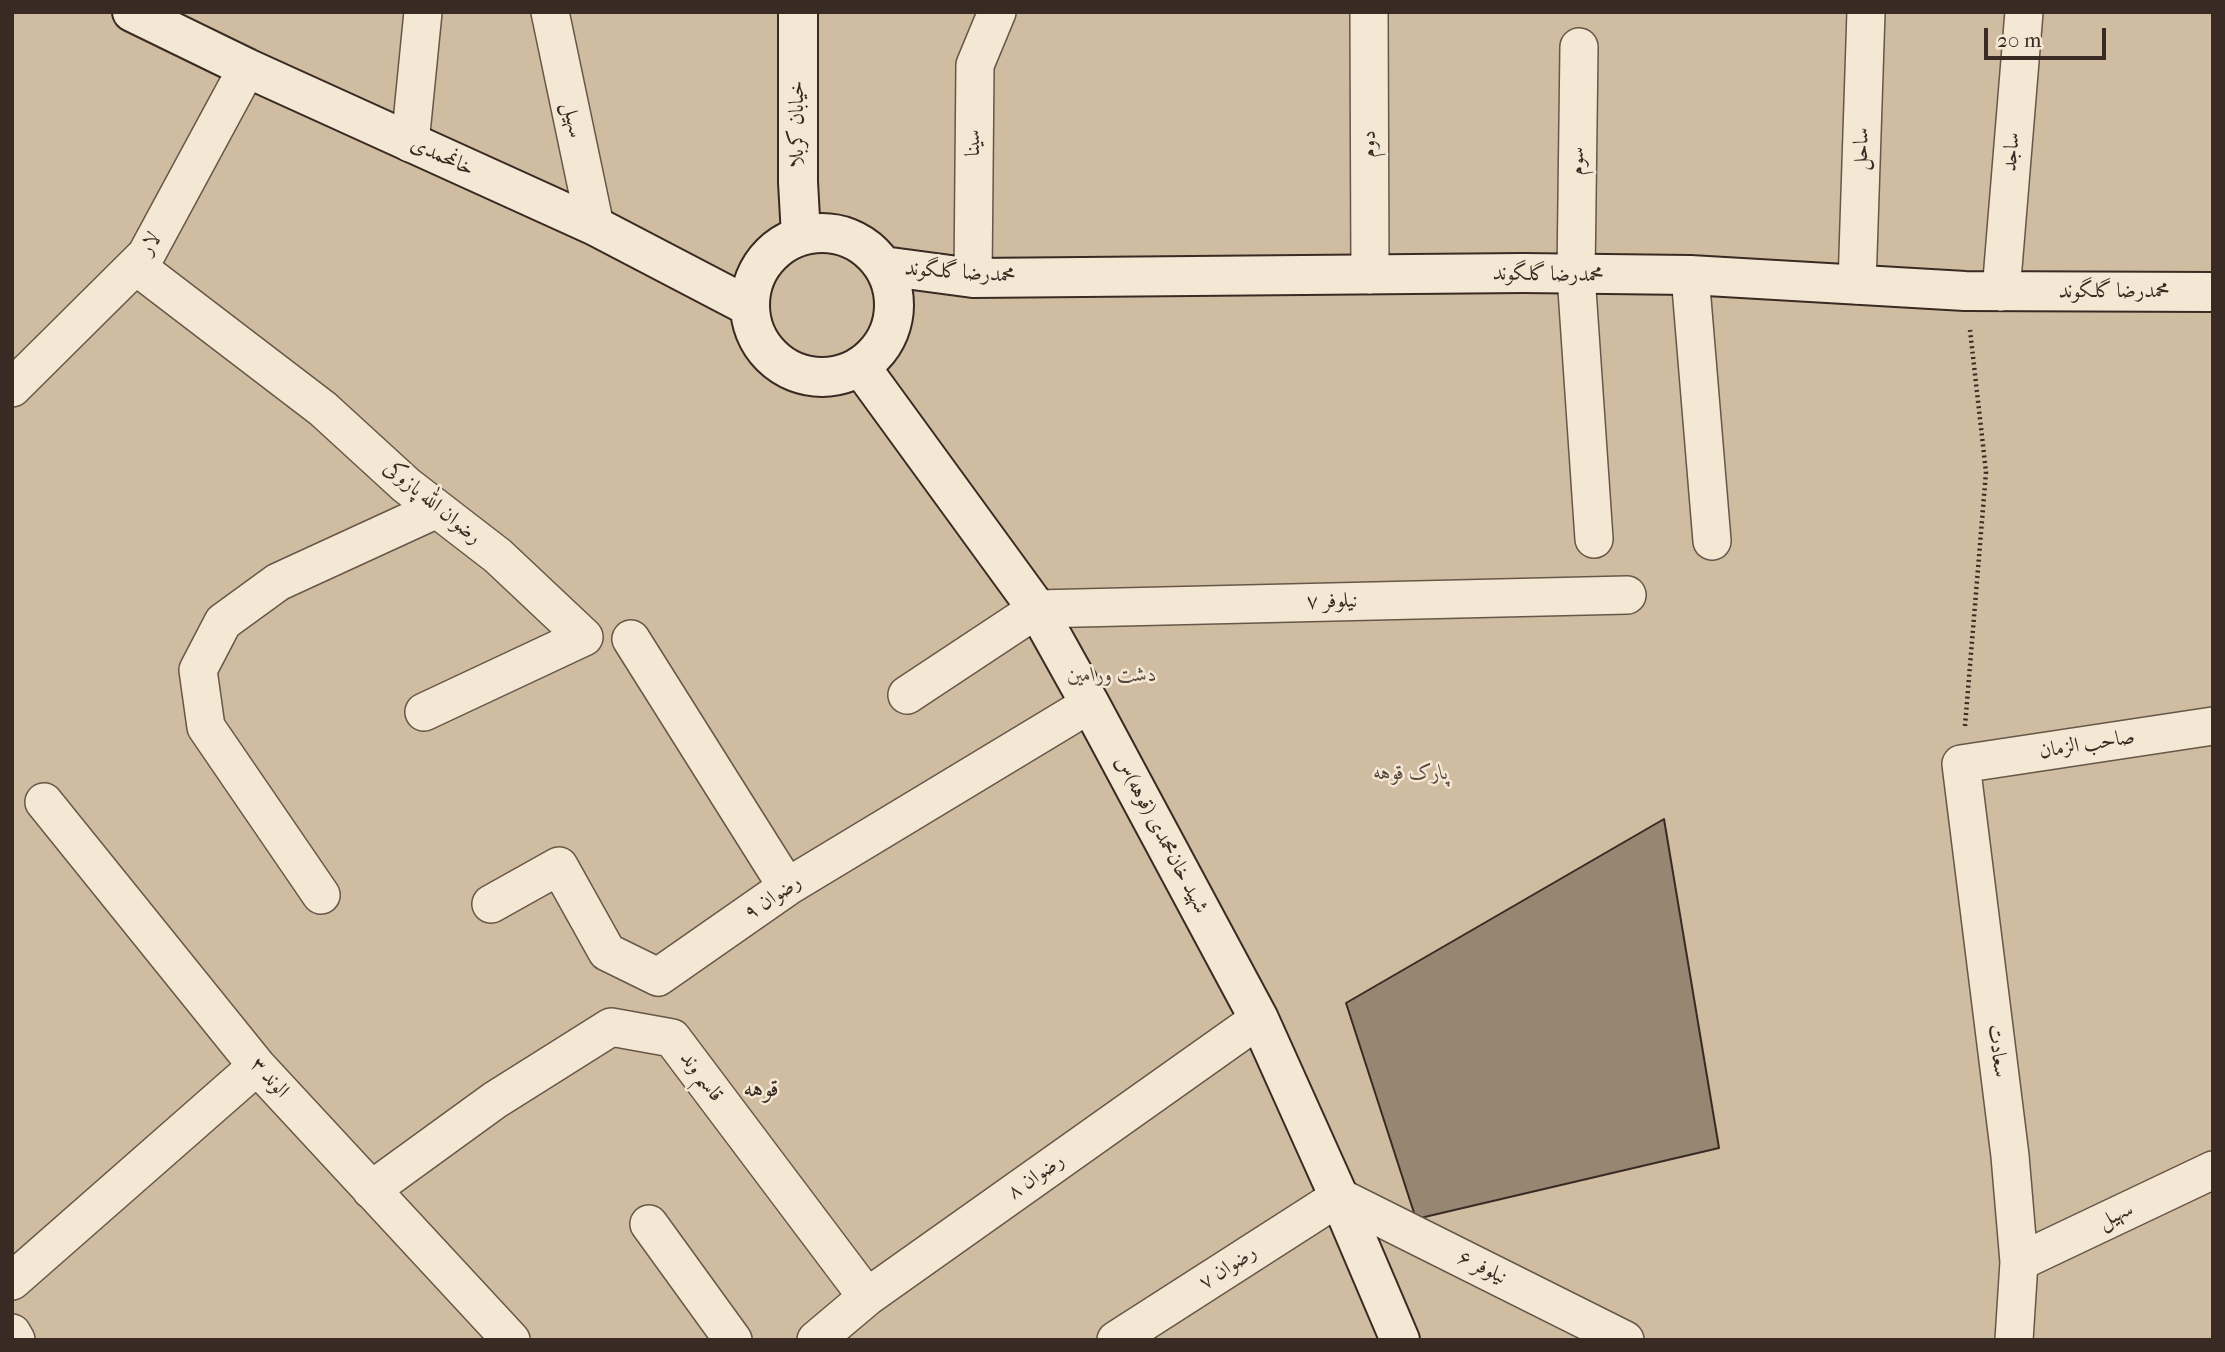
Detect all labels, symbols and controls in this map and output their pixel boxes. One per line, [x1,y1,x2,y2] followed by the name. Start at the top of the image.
[1987,14,2110,58] scale bar
[1997,28,2041,52] text: 20 m
[785,81,811,167] street label: خیابان کربلا
[556,100,588,140] street label: سهیل
[1849,127,1875,171] street label: ساحل
[961,129,987,157] street label: سینا
[1357,130,1383,158] street label: دوم
[1998,131,2026,173] street label: ساجد
[406,132,478,182] street label: خانمحمدی
[1565,146,1591,176] street label: سوم
[135,228,167,260] street label: لار
[904,257,1016,289] street label: محمدرضا گلگوند
[1492,261,1604,289] street label: محمدرضا گلگوند
[2058,279,2170,305] street label: محمدرضا گلگوند
[378,456,486,550] street label: رضوان الله پازوکی
[1306,589,1358,615] street label: نیلوفر ۷
[1067,663,1157,689] park label: دشت ورامین
[2037,725,2137,765] street label: صاحب الزمان
[1109,752,1213,918] street label: شهید خان‌محمدی (قوهه)س
[1374,761,1448,787] park label: پارک قوهه
[740,870,806,926] street label: رضوان ۹
[1981,1023,2013,1079] street label: سعادت
[674,1047,728,1107] street label: قاسم وند
[244,1053,294,1103] street label: الوند ۳
[743,1076,779,1104] district label: قوهه
[1003,1148,1069,1206] street label: رضوان ۸
[2095,1197,2137,1235] street label: سهیل
[1194,1240,1262,1296] street label: رضوان ۷
[1453,1245,1511,1291] street label: نیلوفر ۶

